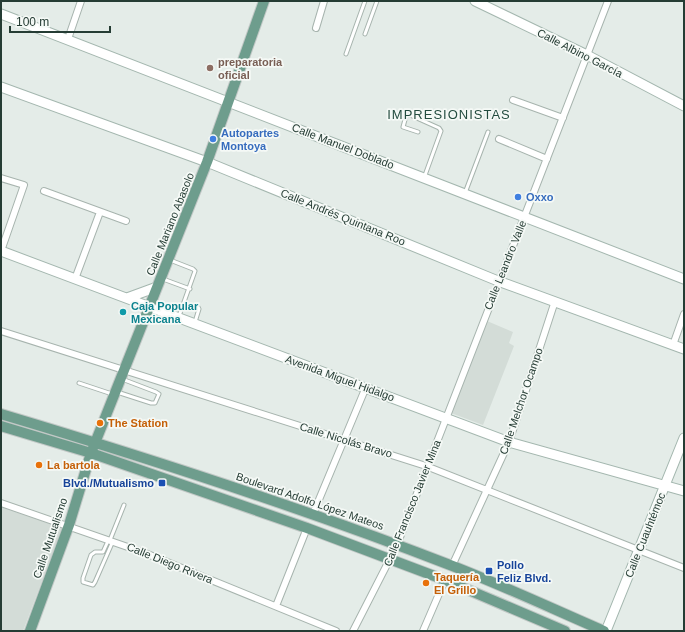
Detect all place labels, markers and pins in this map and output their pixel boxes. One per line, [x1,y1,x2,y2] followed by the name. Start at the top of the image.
[218,56,283,81] place label: preparatoria oficial
[205,63,215,73] marker: preparatoria oficial
[221,127,279,152] place label: Autopartes Montoya
[208,134,218,144] marker: Autopartes Montoya
[526,191,554,203] place label: Oxxo
[513,192,523,202] marker: Oxxo
[131,300,199,325] place label: Caja Popular Mexicana
[118,307,128,317] marker: Caja Popular Mexicana
[108,417,168,429] place label: The Station
[95,418,105,428] marker: The Station
[47,459,100,471] place label: La bartola
[34,460,44,470] marker: La bartola
[63,477,154,489] place label: Blvd./Mutualismo
[157,478,167,488] marker: Blvd./Mutualismo
[497,559,551,584] place label: Pollo Feliz Blvd.
[484,566,494,576] marker: Pollo Feliz Blvd.
[434,571,480,596] place label: Taquería El Grillo
[421,578,431,588] marker: Taquería El Grillo

